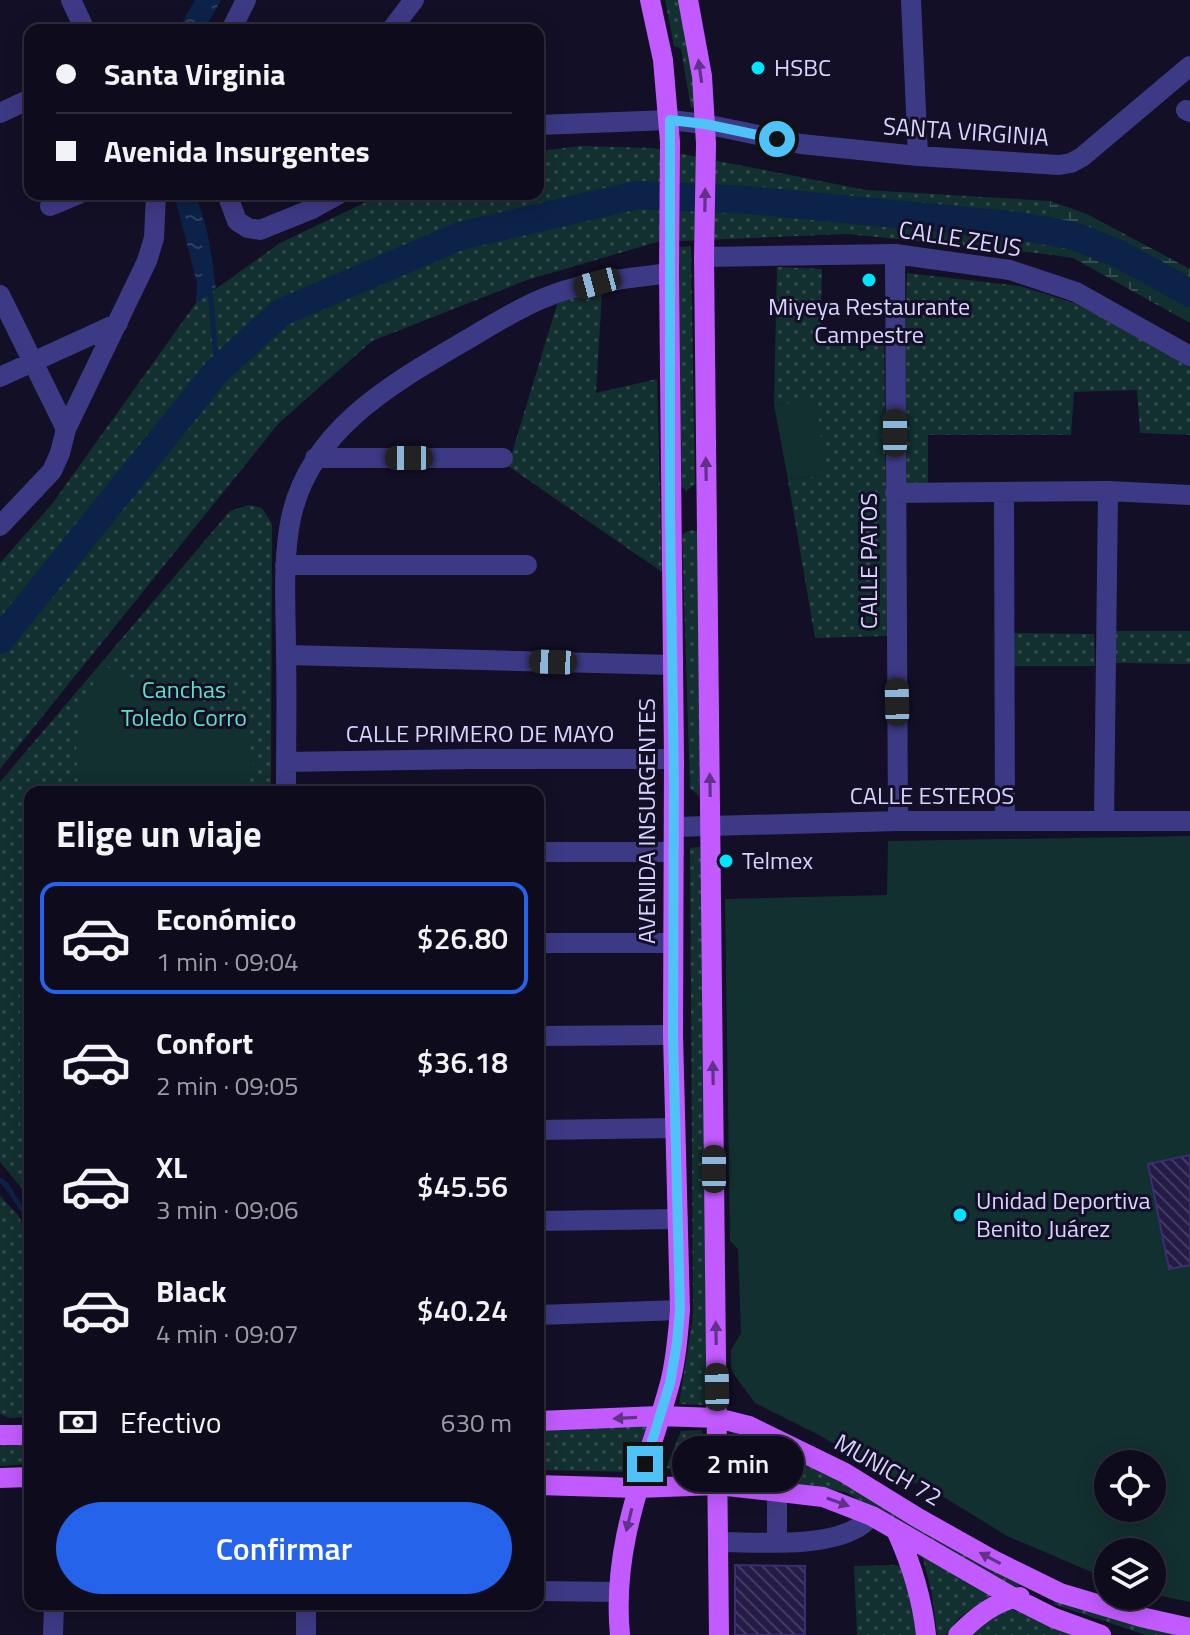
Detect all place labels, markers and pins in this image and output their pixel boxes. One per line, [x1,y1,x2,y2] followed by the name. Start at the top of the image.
[774,49,831,85] place label: HSBC
[749,59,767,77] marker: HSBC
[860,271,878,289] marker: Miyeya Restaurante Campestre
[768,288,970,352] place label: Miyeya Restaurante Campestre
[742,842,813,878] place label: Telmex
[717,852,735,870] marker: Telmex
[976,1182,1151,1246] place label: Unidad Deportiva Benito Juárez
[951,1206,969,1224] marker: Unidad Deportiva Benito Juárez

